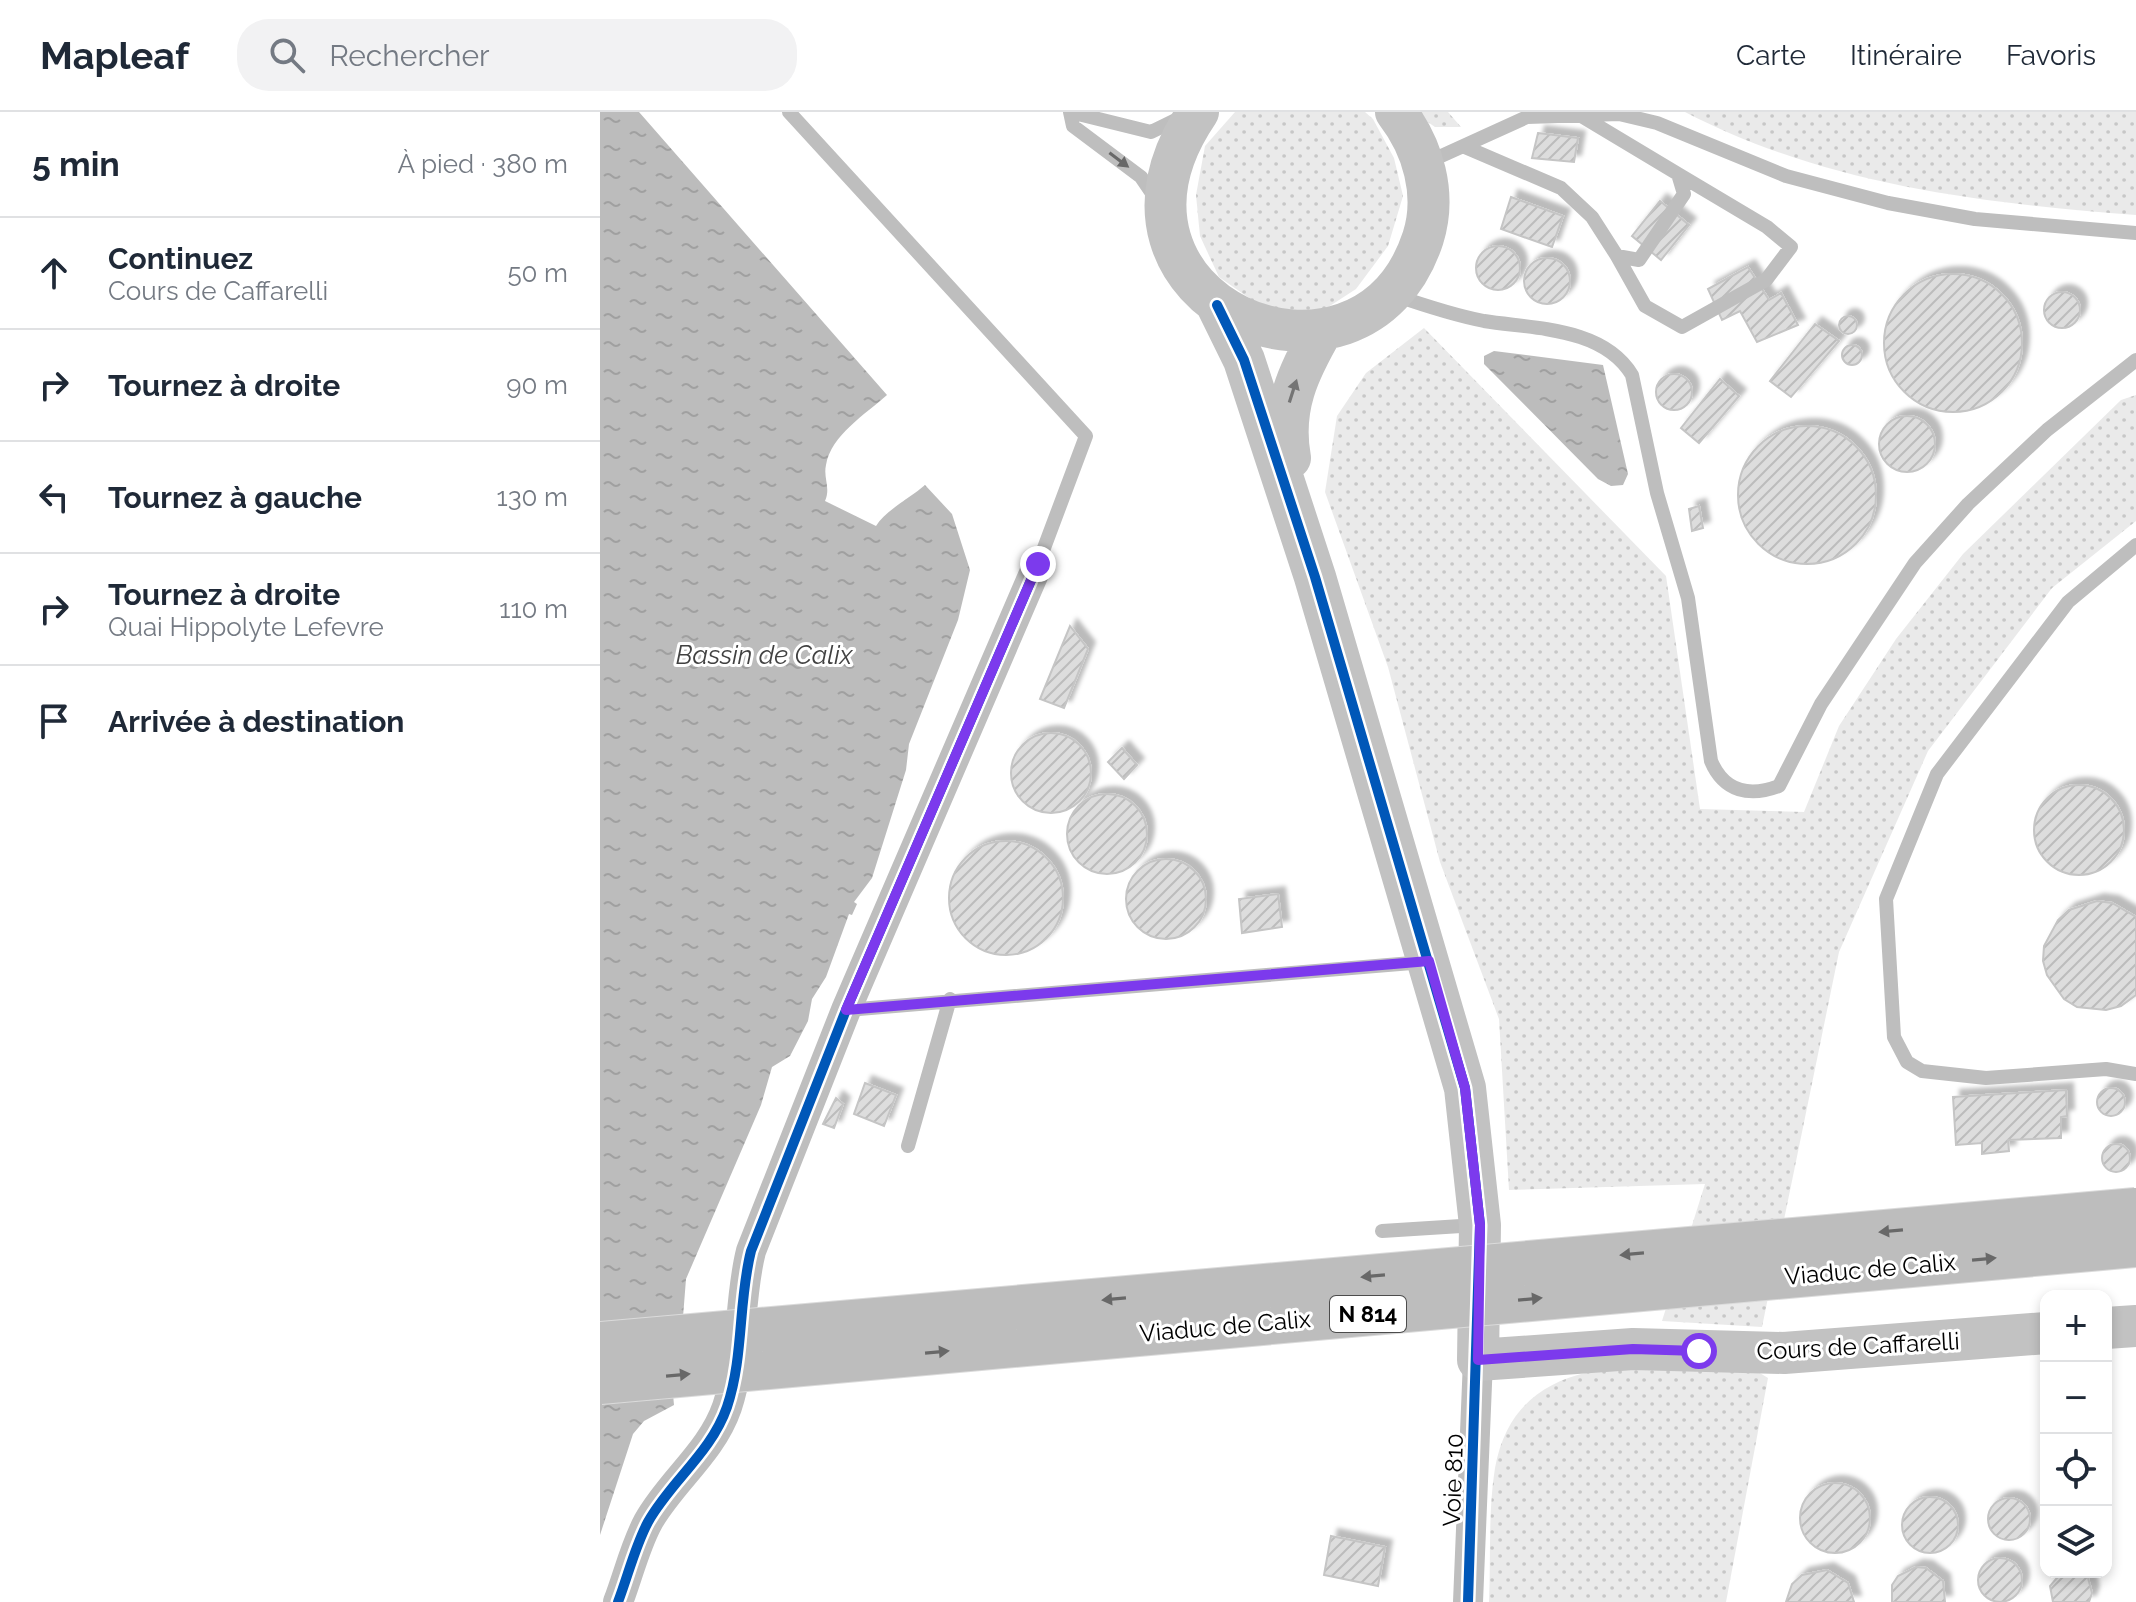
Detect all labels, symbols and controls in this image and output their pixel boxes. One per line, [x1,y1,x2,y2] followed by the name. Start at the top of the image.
[237,19,797,91] search box
[40,33,189,78] text: Mapleaf
[265,33,309,77] icon: search
[329,38,490,73] text: Rechercher
[1736,39,1806,72] text: Carte
[1850,39,1962,72] text: Itinéraire
[2006,39,2096,72] text: Favoris
[32,144,120,184] text: 5 min
[398,149,568,179] text: À pied · 380 m
[1109,152,1129,168] one-way arrow
[108,241,253,276] text: Continuez
[32,251,76,295] icon: ahead
[507,258,568,288] text: 50 m
[108,276,328,306] text: Cours de Caffarelli
[32,363,76,407] icon: right
[108,368,340,403] text: Tournez à droite
[506,370,568,400] text: 90 m
[1287,379,1299,403] one-way arrow
[32,475,76,519] icon: left
[108,480,362,515] text: Tournez à gauche
[497,482,568,512] text: 130 m
[1020,546,1056,582] route end
[108,577,340,612] text: Tournez à droite
[32,587,76,631] icon: right
[499,594,568,624] text: 110 m
[108,612,384,642] text: Quai Hippolyte Lefevre
[676,640,854,670] water label: Bassin de Calix
[32,699,76,743] icon: arrive
[108,704,404,739] text: Arrivée à destination
[1878,1225,1903,1238] one-way arrow
[1783,1247,1957,1291] street label: Viaduc de Calix
[1619,1248,1644,1261] one-way arrow
[1972,1252,1997,1265] one-way arrow
[1360,1270,1385,1283] one-way arrow
[2040,1290,2112,1578] map controls
[2040,1290,2112,1362] button: +
[1518,1292,1543,1305] one-way arrow
[1101,1293,1126,1306] one-way arrow
[1330,1296,1406,1332] road number: N 814
[1138,1304,1312,1348] street label: Viaduc de Calix
[1756,1326,1960,1366] street label: Cours de Caffarelli
[1681,1333,1717,1369] route start
[925,1345,950,1358] one-way arrow
[2040,1362,2112,1434] button: −
[666,1369,691,1382] one-way arrow
[1437,1433,1469,1527] street label: Voie 810
[2040,1434,2112,1506] button: locate
[2040,1506,2112,1578] button: layers

